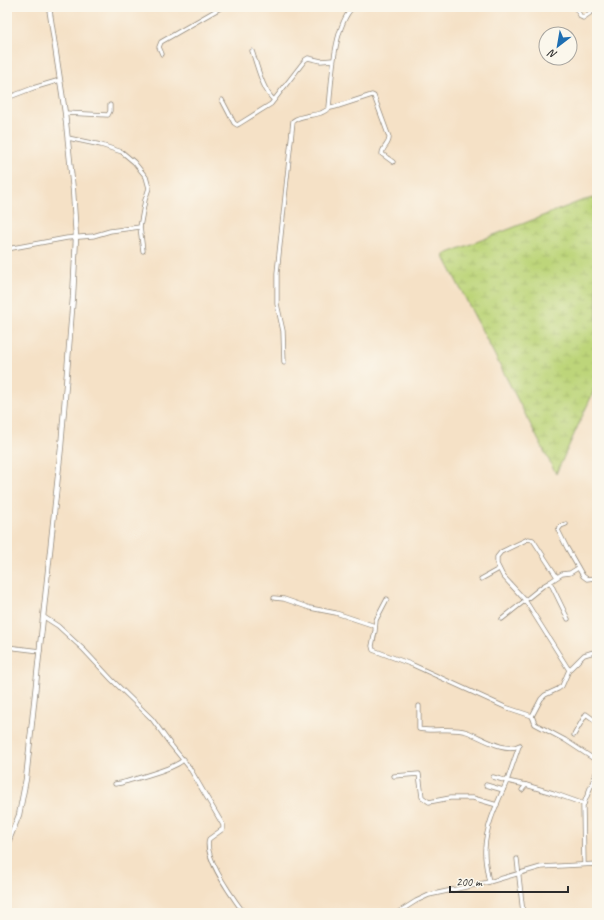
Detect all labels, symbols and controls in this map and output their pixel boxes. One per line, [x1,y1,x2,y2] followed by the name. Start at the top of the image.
[538,26,578,66] north arrow
[544,46,559,62] text: N
[450,868,568,894] scale bar
[456,874,483,890] text: 200 m

